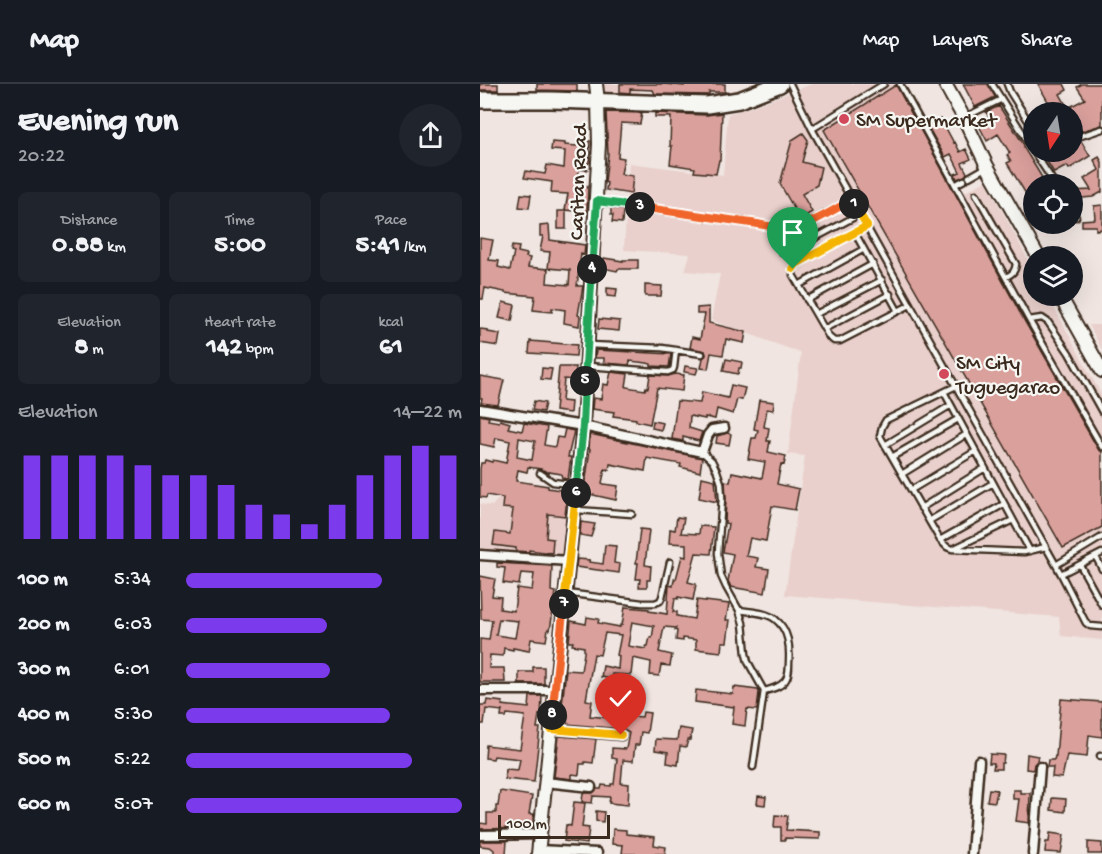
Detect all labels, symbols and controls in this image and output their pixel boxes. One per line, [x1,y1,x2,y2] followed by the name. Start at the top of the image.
[30,25,79,58] text: Map
[863,29,899,54] text: Map
[932,29,988,54] text: Layers
[1021,29,1072,54] text: Share
[1023,102,1083,162] north arrow
[1023,102,1083,306] map controls
[18,104,178,142] text: Evening run
[399,104,462,167] button: share
[856,110,999,135] place label: SM Supermarket
[837,112,851,126] marker: SM Supermarket
[566,122,595,241] street label: Caritan Road
[18,146,65,169] text: 20:22
[1023,174,1083,234] button: locate
[839,189,869,219] pin: 1
[625,192,655,222] pin: 3
[851,194,857,213] text: 1
[636,197,644,216] text: 3
[767,207,818,269] pin
[61,212,117,231] text: Distance
[225,212,255,231] text: Time
[375,212,407,231] text: Pace
[776,216,809,249] icon: arrive
[52,231,104,262] text: 0.88
[214,231,266,262] text: 5:00
[356,231,400,262] text: 5:41
[104,239,126,258] text: km
[400,239,426,258] text: /km
[1023,246,1083,306] button: layers
[577,254,607,284] pin: 4
[588,259,596,278] text: 4
[57,314,121,333] text: Elevation
[204,314,276,333] text: Heart rate
[379,314,403,333] text: kcal
[74,333,89,364] text: 8
[206,333,242,364] text: 142
[379,333,403,364] text: 61
[89,341,104,360] text: m
[242,341,274,360] text: bpm
[955,353,1060,402] place label: SM City Tuguegarao
[570,366,600,396] pin: 5
[937,367,951,381] marker: SM City Tuguegarao
[581,371,589,390] text: 5
[18,402,98,425] text: Elevation
[394,402,462,425] text: 14–22 m
[561,478,591,508] pin: 6
[572,483,580,502] text: 6
[18,569,68,592] text: 100 m
[114,569,151,592] text: 5:34
[549,589,579,619] pin: 7
[560,594,568,613] text: 7
[18,614,69,637] text: 200 m
[114,614,152,637] text: 6:03
[18,659,70,682] text: 300 m
[114,659,150,682] text: 6:01
[595,673,646,735] pin
[604,682,637,715] icon: check
[537,700,567,730] pin: 8
[18,704,69,727] text: 400 m
[114,704,153,727] text: 5:30
[548,705,556,724] text: 8
[18,749,70,772] text: 500 m
[114,749,150,772] text: 5:22
[18,794,70,817] text: 600 m
[114,794,153,817] text: 5:07
[498,812,610,840] scale bar
[507,816,547,835] text: 100 m

